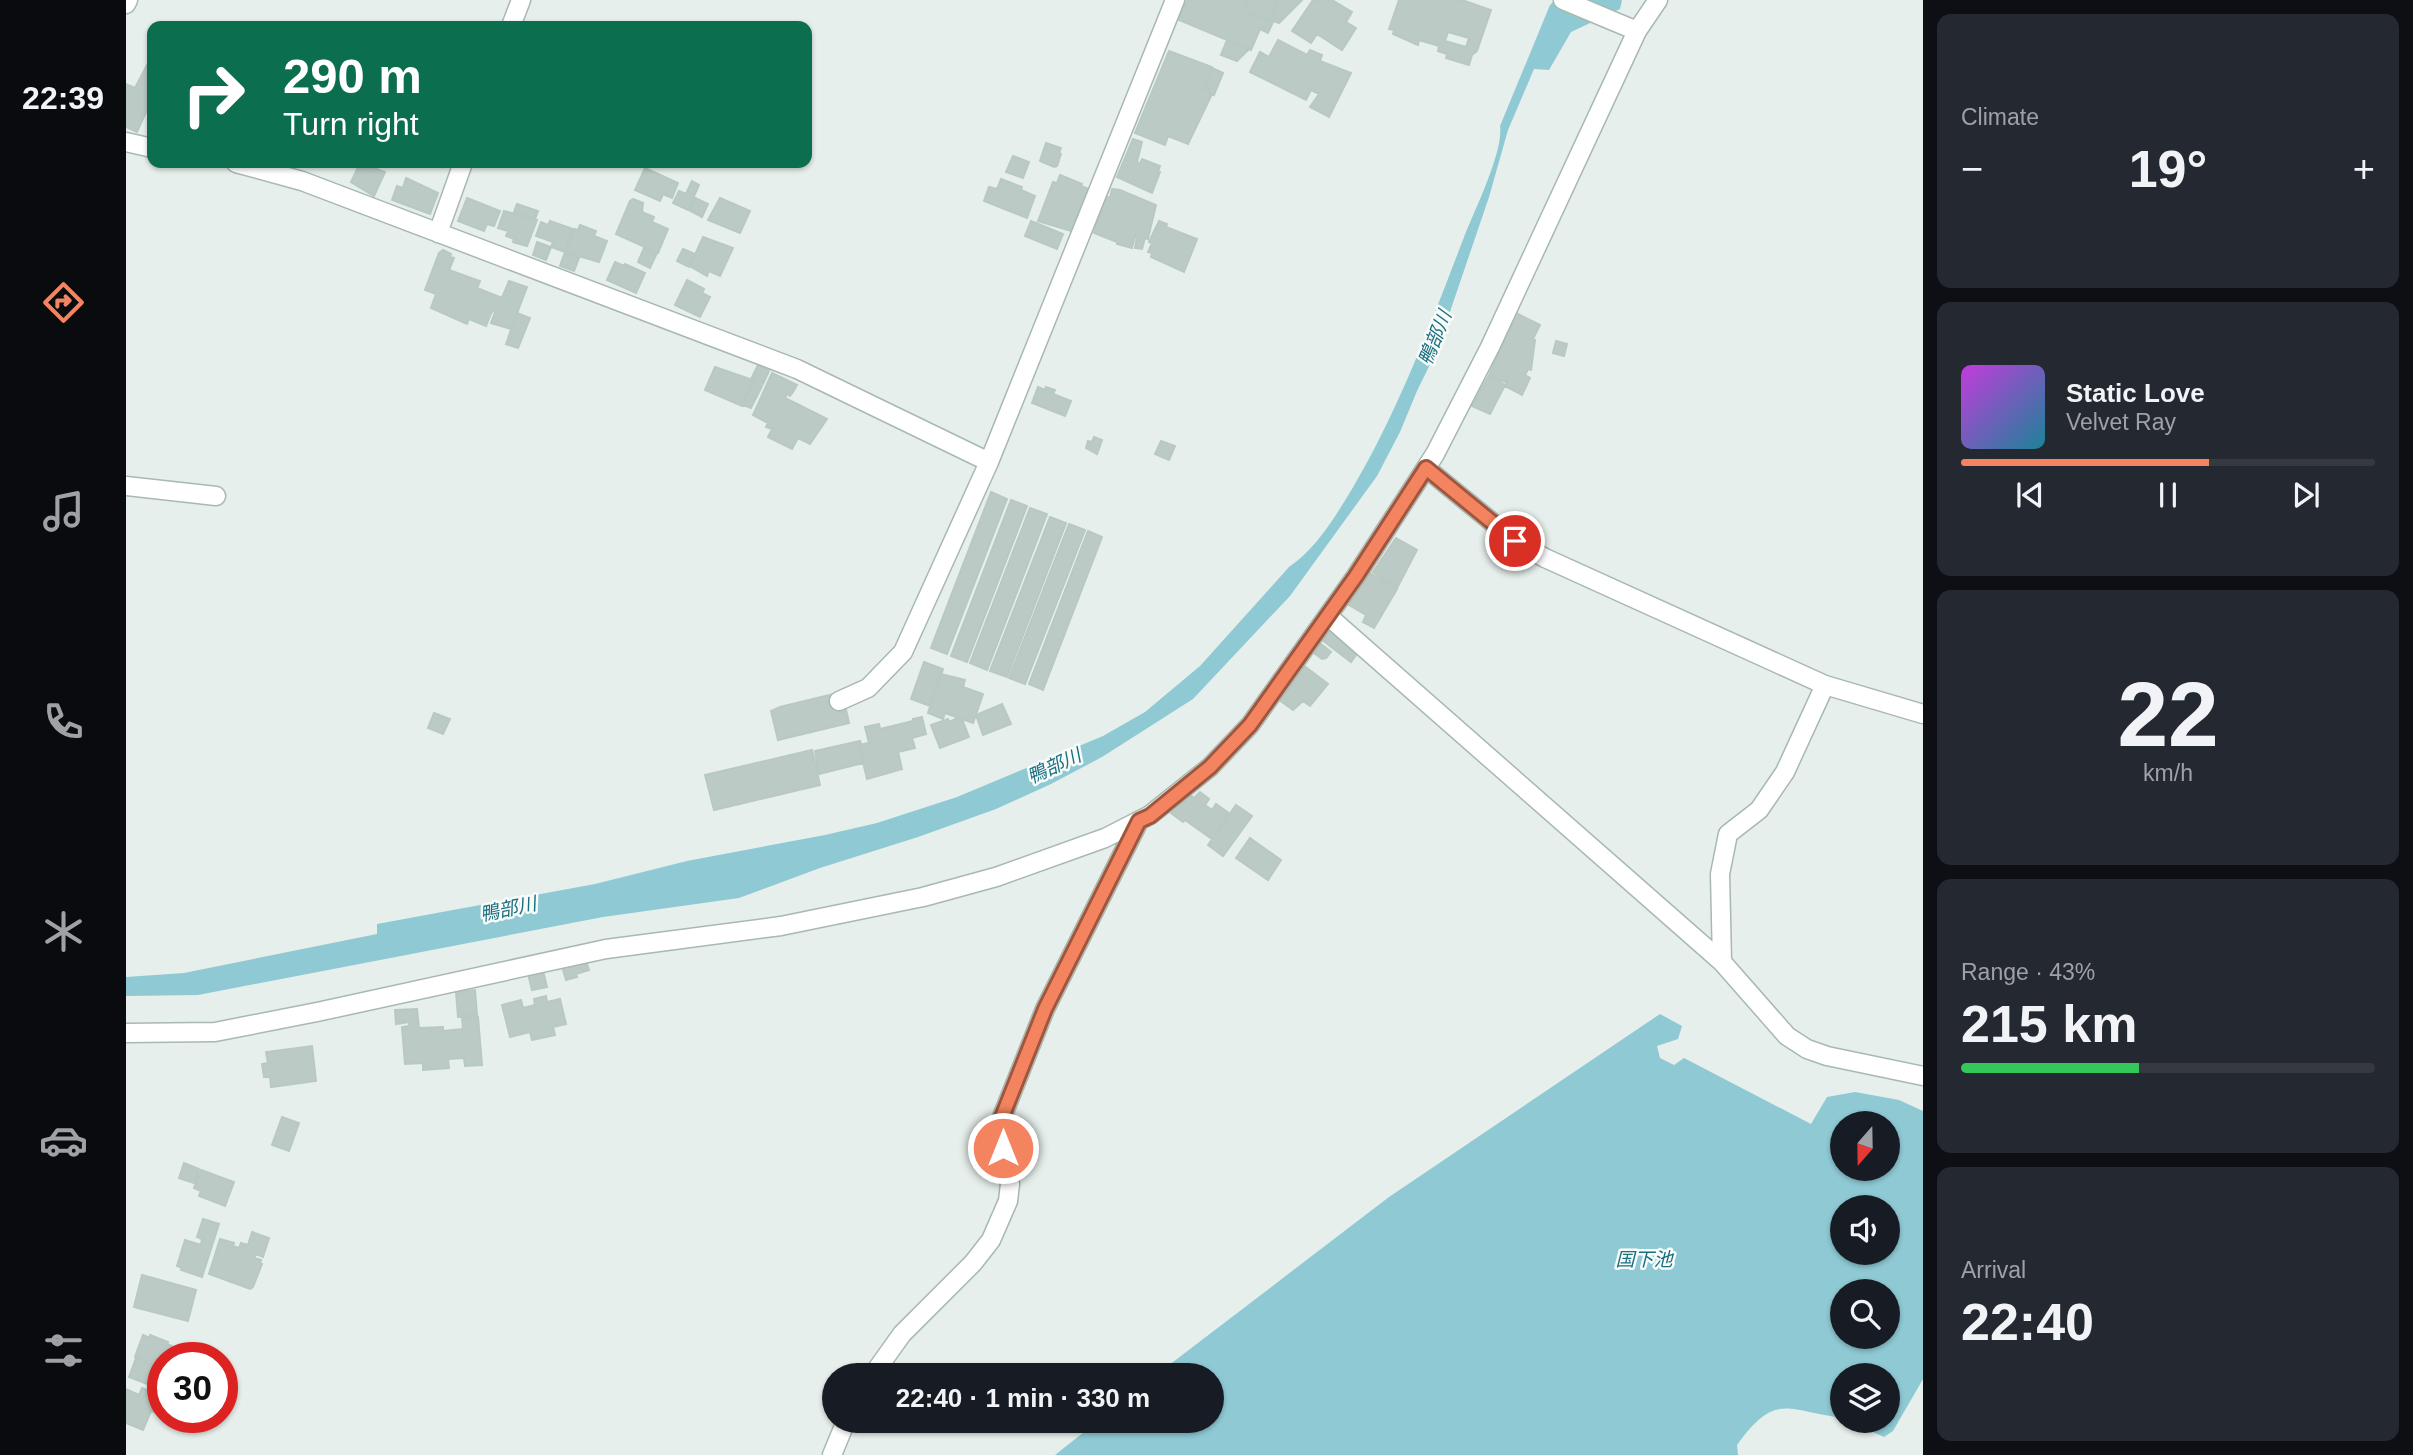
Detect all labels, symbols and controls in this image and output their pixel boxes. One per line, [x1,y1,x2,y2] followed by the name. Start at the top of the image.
[168,49,259,140] icon: right
[283,49,422,103] text: 290 m
[22,80,104,116] text: 22:39
[1961,104,2039,130] text: Climate
[283,106,419,142] text: Turn right
[2129,140,2207,198] text: 19°
[1961,148,1983,190] text: −
[2353,148,2375,190] text: +
[39,278,88,327] icon: directions
[1415,306,1456,368] water label: 鴨部川
[2066,378,2205,408] text: Static Love
[2066,409,2176,435] text: Velvet Ray
[2011,476,2049,514] icon: previous
[2149,476,2187,514] icon: pause
[2287,476,2325,514] icon: next
[39,487,88,536] icon: music
[1485,511,1545,571] pin
[1496,522,1534,560] icon: arrive
[2117,664,2219,765] text: 22
[39,697,88,746] icon: phone
[1024,744,1086,788] water label: 鴨部川
[2143,760,2193,786] text: km/h
[478,892,540,925] water label: 鴨部川
[39,907,88,956] icon: climate
[1961,959,2095,985] text: Range · 43%
[1961,995,2137,1053] text: 215 km
[966,1111,1040,1185] position arrow
[1830,1111,1900,1181] north arrow
[1830,1111,1900,1433] map controls
[39,1116,88,1165] icon: car
[1830,1195,1900,1265] button: sound
[1615,1249,1674,1270] water label: 国下池
[1961,1257,2026,1283] text: Arrival
[1830,1279,1900,1349] button: search
[1961,1293,2094,1351] text: 22:40
[39,1326,88,1375] icon: filters
[147,1342,238,1433] speed limit sign: 30
[1830,1363,1900,1433] button: layers
[896,1383,1150,1413] text: 22:40 · 1 min · 330 m

